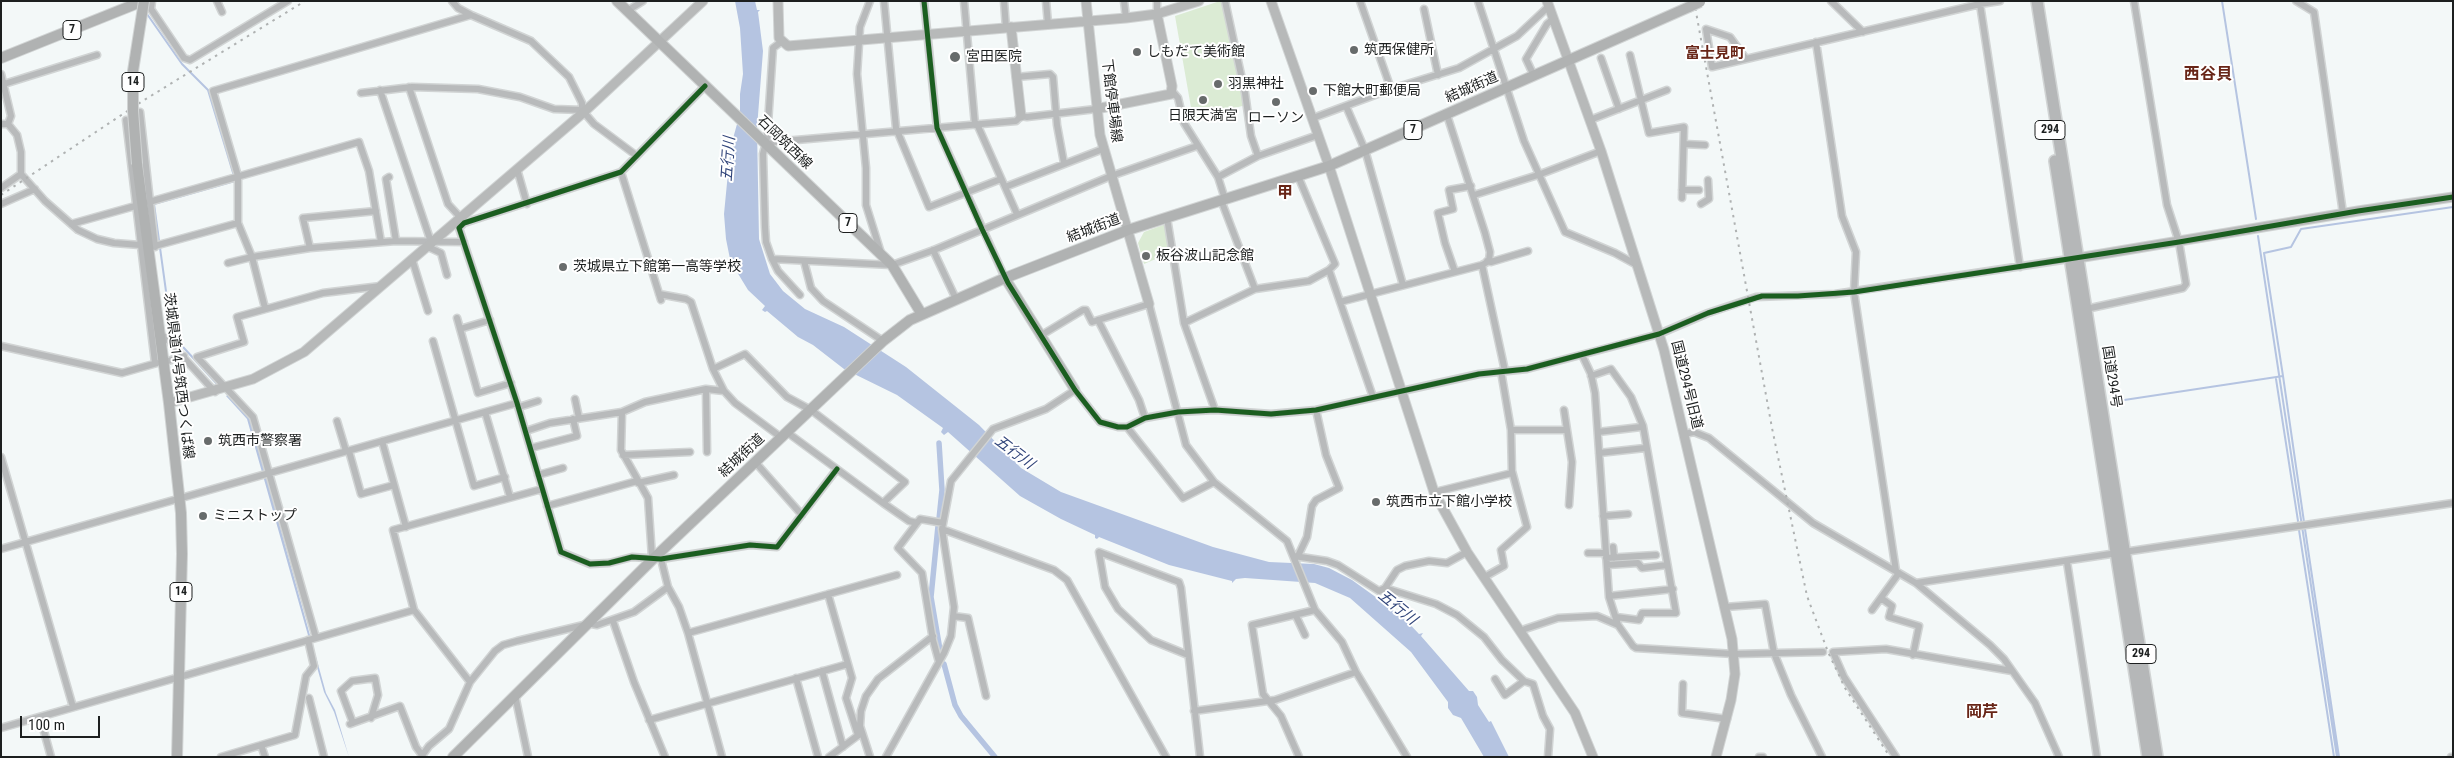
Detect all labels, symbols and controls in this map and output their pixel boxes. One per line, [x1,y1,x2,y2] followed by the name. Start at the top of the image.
[63,20,81,40] road number: 7
[1364,42,1434,58] place label: 筑西保健所
[1147,44,1245,60] place label: しもだて美術館
[1348,44,1360,56] marker: 筑西保健所
[1685,45,1745,63] district label: 富士見町
[1131,46,1143,58] marker: しもだて美術館
[966,49,1022,65] place label: 宮田医院
[948,50,962,64] marker: 宮田医院
[1098,58,1124,144] street label: 下館停車場線
[2184,65,2232,85] district label: 西谷貝
[1443,69,1501,107] street label: 結城街道
[122,72,144,91] road number: 14
[1228,76,1284,92] place label: 羽黒神社
[1212,78,1224,90] marker: 羽黒神社
[1323,83,1421,99] place label: 下館大町郵便局
[1307,85,1319,97] marker: 下館大町郵便局
[1197,94,1209,106] marker: 日限天満宮
[1270,96,1282,108] marker: ローソン
[1168,108,1238,124] place label: 日限天満宮
[1248,110,1304,126] place label: ローソン
[753,113,815,173] street label: 石岡筑西線
[1404,120,1422,140] road number: 7
[2035,120,2065,140] road number: 294
[718,136,740,182] water label: 五行川
[1277,184,1293,204] district label: 甲
[1065,211,1123,247] street label: 結城街道
[839,214,857,232] road number: 7
[1156,248,1254,264] place label: 板谷波山記念館
[1140,250,1152,262] marker: 板谷波山記念館
[573,259,741,275] place label: 茨城県立下館第一高等学校
[557,261,569,273] marker: 茨城県立下館第一高等学校
[159,292,197,460] street label: 茨城県道14号筑西つくば線
[1667,339,1705,431] street label: 国道294号旧道
[2098,345,2124,409] street label: 国道294号
[716,431,768,481] street label: 結城街道
[991,432,1037,474] water label: 五行川
[218,433,302,449] place label: 筑西市警察署
[202,435,214,447] marker: 筑西市警察署
[1386,494,1512,510] place label: 筑西市立下館小学校
[1370,496,1382,508] marker: 筑西市立下館小学校
[213,508,297,524] place label: ミニストップ
[197,510,209,522] marker: ミニストップ
[170,582,192,602] road number: 14
[1374,587,1420,629] water label: 五行川
[2126,644,2156,664] road number: 294
[1966,703,1998,723] district label: 岡芹
[22,706,102,738] scale bar
[28,716,65,734] text: 100 m

